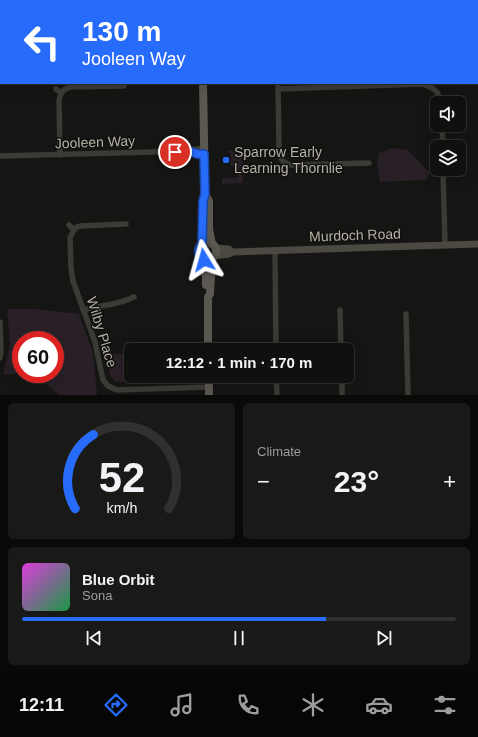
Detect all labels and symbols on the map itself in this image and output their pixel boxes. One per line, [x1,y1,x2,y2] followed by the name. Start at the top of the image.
[55,133,135,151] street label: Jooleen Way
[158,135,192,169] pin
[234,144,343,176] place label: Sparrow Early Learning Thornlie
[221,155,231,165] marker: Sparrow Early Learning Thornlie
[309,225,401,245] street label: Murdoch Road
[183,239,225,281] position arrow
[84,295,120,370] street label: Wilby Place
[12,331,64,383] speed limit sign: 60

